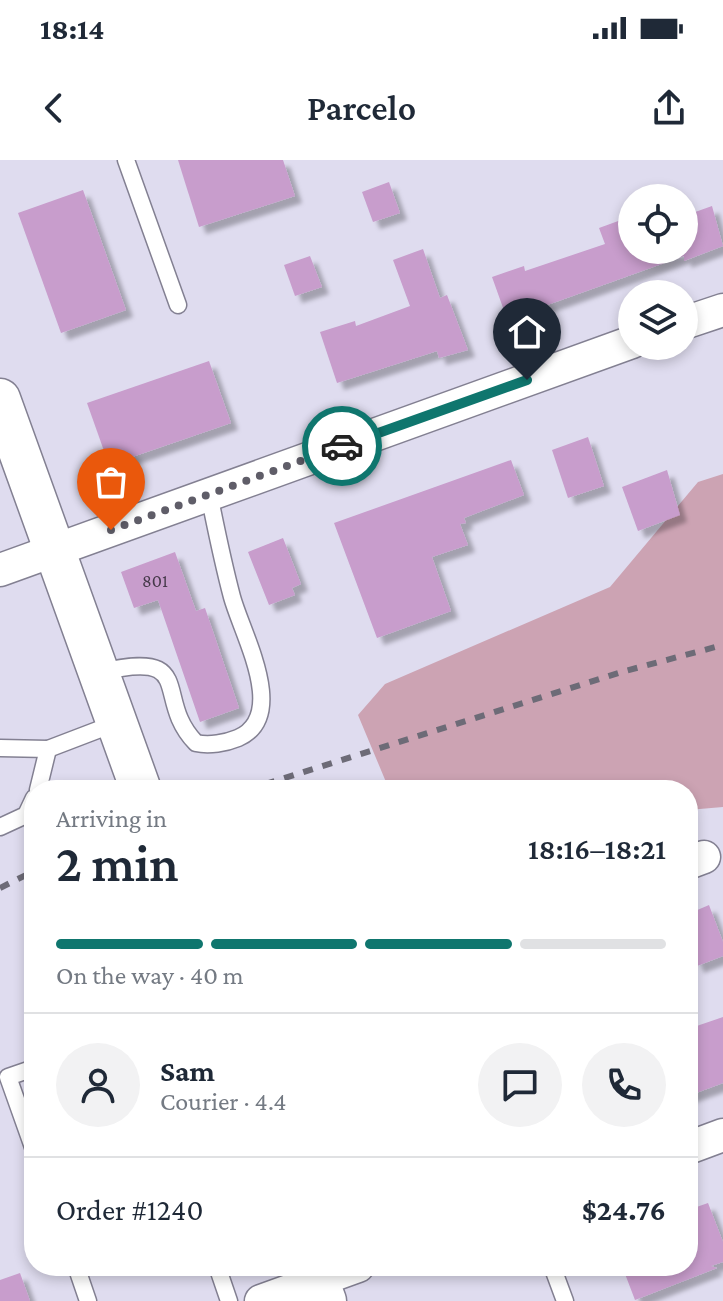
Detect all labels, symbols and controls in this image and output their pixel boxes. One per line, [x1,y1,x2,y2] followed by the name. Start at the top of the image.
[40,12,104,45] text: 18:14
[32,86,76,130] icon: back
[647,86,691,130] icon: share
[307,88,416,128] text: Parcelo
[618,184,698,360] map controls
[618,184,698,264] button: locate
[618,280,698,360] button: layers
[493,298,561,380] pin
[505,310,549,354] icon: home
[302,406,382,486] courier
[320,424,364,468] icon: car
[77,448,145,530] pin
[89,460,133,504] icon: bag
[142,571,168,591] house number: 801
[56,804,167,833] text: Arriving in
[528,832,666,865] text: 18:16–18:21
[56,834,179,892] text: 2 min
[56,961,244,990] text: On the way · 40 m
[56,1043,140,1127] button: person
[478,1043,562,1127] button: chat
[582,1043,666,1127] button: phone
[160,1054,215,1087] text: Sam
[160,1087,286,1116] text: Courier · 4.4
[56,1193,203,1226] text: Order #1240
[582,1193,666,1226] text: $24.76

